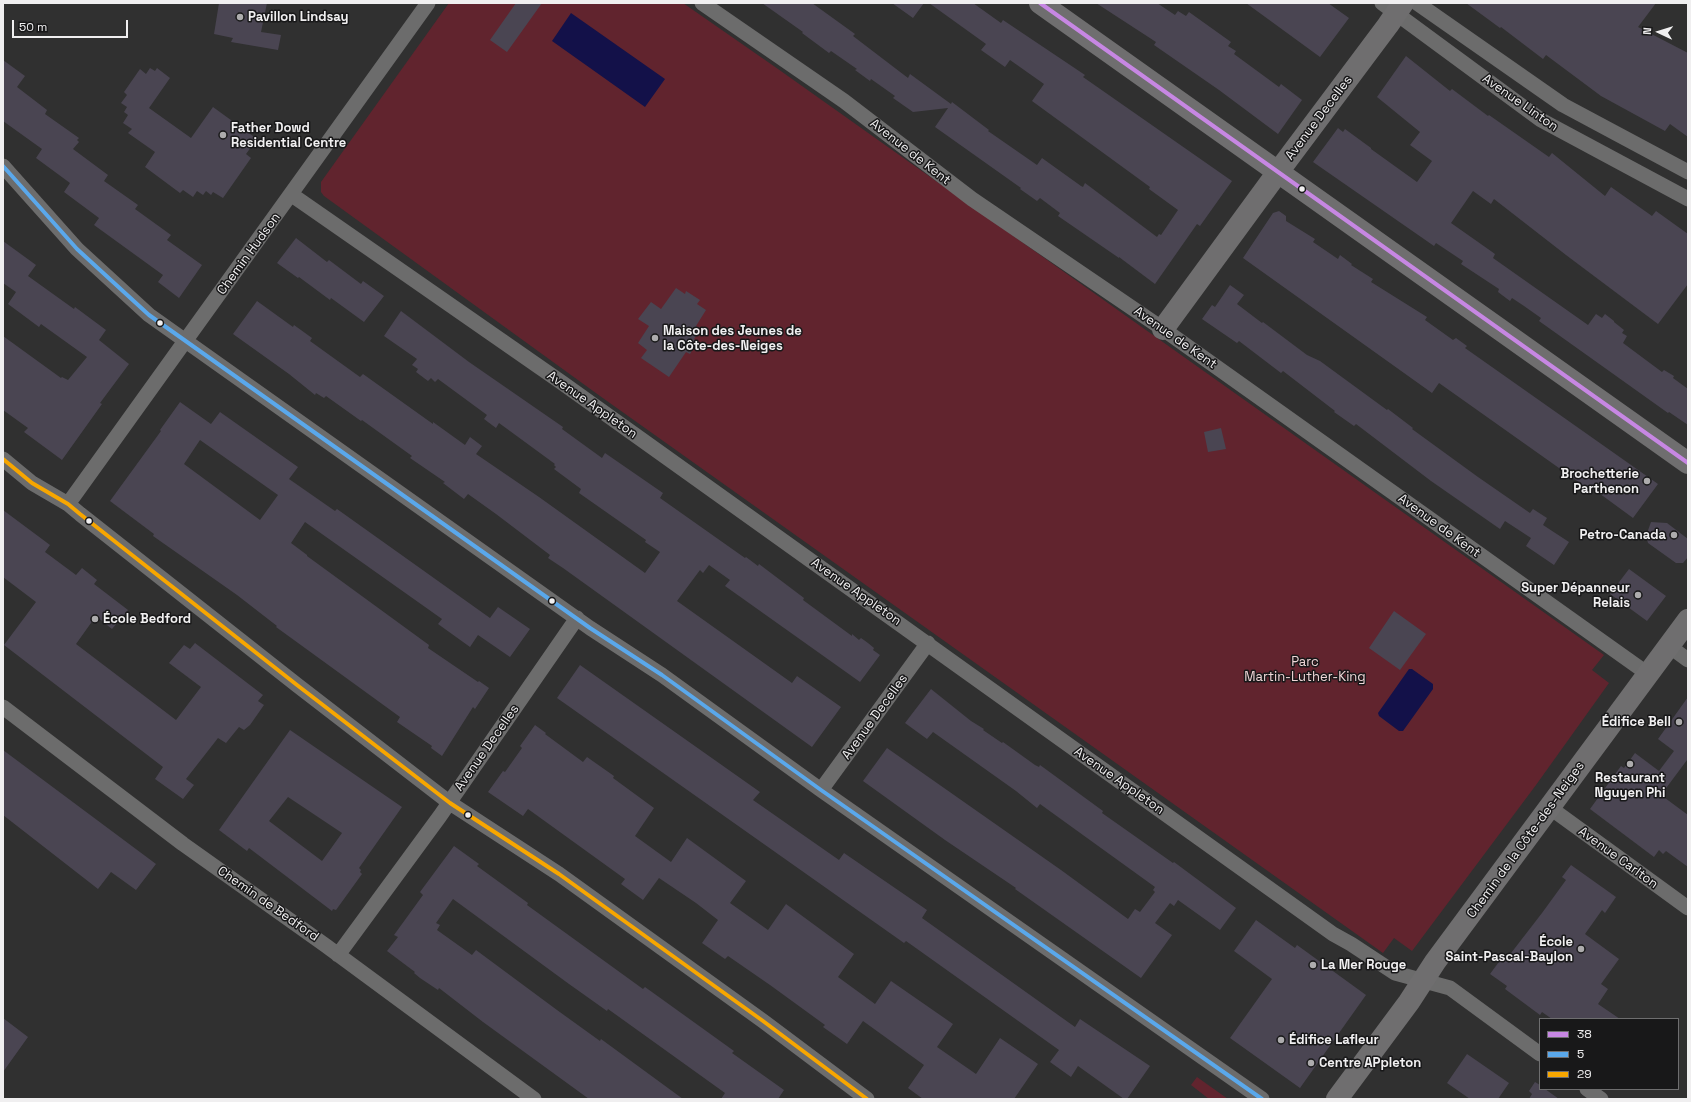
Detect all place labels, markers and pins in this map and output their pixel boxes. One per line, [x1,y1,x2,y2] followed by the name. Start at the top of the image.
[248,9,349,25] place label: Pavillon Lindsay
[235,12,245,22] marker: Pavillon Lindsay
[231,120,346,151] place label: Father Dowd Residential Centre
[218,130,228,140] marker: Father Dowd Residential Centre
[1297,184,1307,194] unlabelled marker
[155,318,165,328] unlabelled marker
[663,323,802,354] place label: Maison des Jeunes de la Côte-des-Neiges
[650,333,660,343] marker: Maison des Jeunes de la Côte-des-Neiges
[1561,466,1639,497] place label: Brochetterie Parthenon
[1642,476,1652,486] marker: Brochetterie Parthenon
[84,516,94,526] unlabelled marker
[1580,527,1666,543] place label: Petro-Canada
[1669,530,1679,540] marker: Petro-Canada
[1521,580,1630,611] place label: Super Dépanneur Relais
[1633,590,1643,600] marker: Super Dépanneur Relais
[547,596,557,606] unlabelled marker
[103,611,191,627] place label: École Bedford
[90,614,100,624] marker: École Bedford
[1602,714,1671,730] place label: Édifice Bell
[1674,717,1684,727] marker: Édifice Bell
[1625,759,1635,769] marker: Restaurant Nguyen Phi
[1594,770,1666,801] place label: Restaurant Nguyen Phi
[463,810,473,820] unlabelled marker
[1445,934,1573,965] place label: École Saint-Pascal-Baylon
[1576,944,1586,954] marker: École Saint-Pascal-Baylon
[1321,957,1406,973] place label: La Mer Rouge
[1308,960,1318,970] marker: La Mer Rouge
[1289,1032,1379,1048] place label: Édifice Lafleur
[1276,1035,1286,1045] marker: Édifice Lafleur
[1319,1055,1421,1071] place label: Centre APpleton
[1306,1058,1316,1068] marker: Centre APpleton

